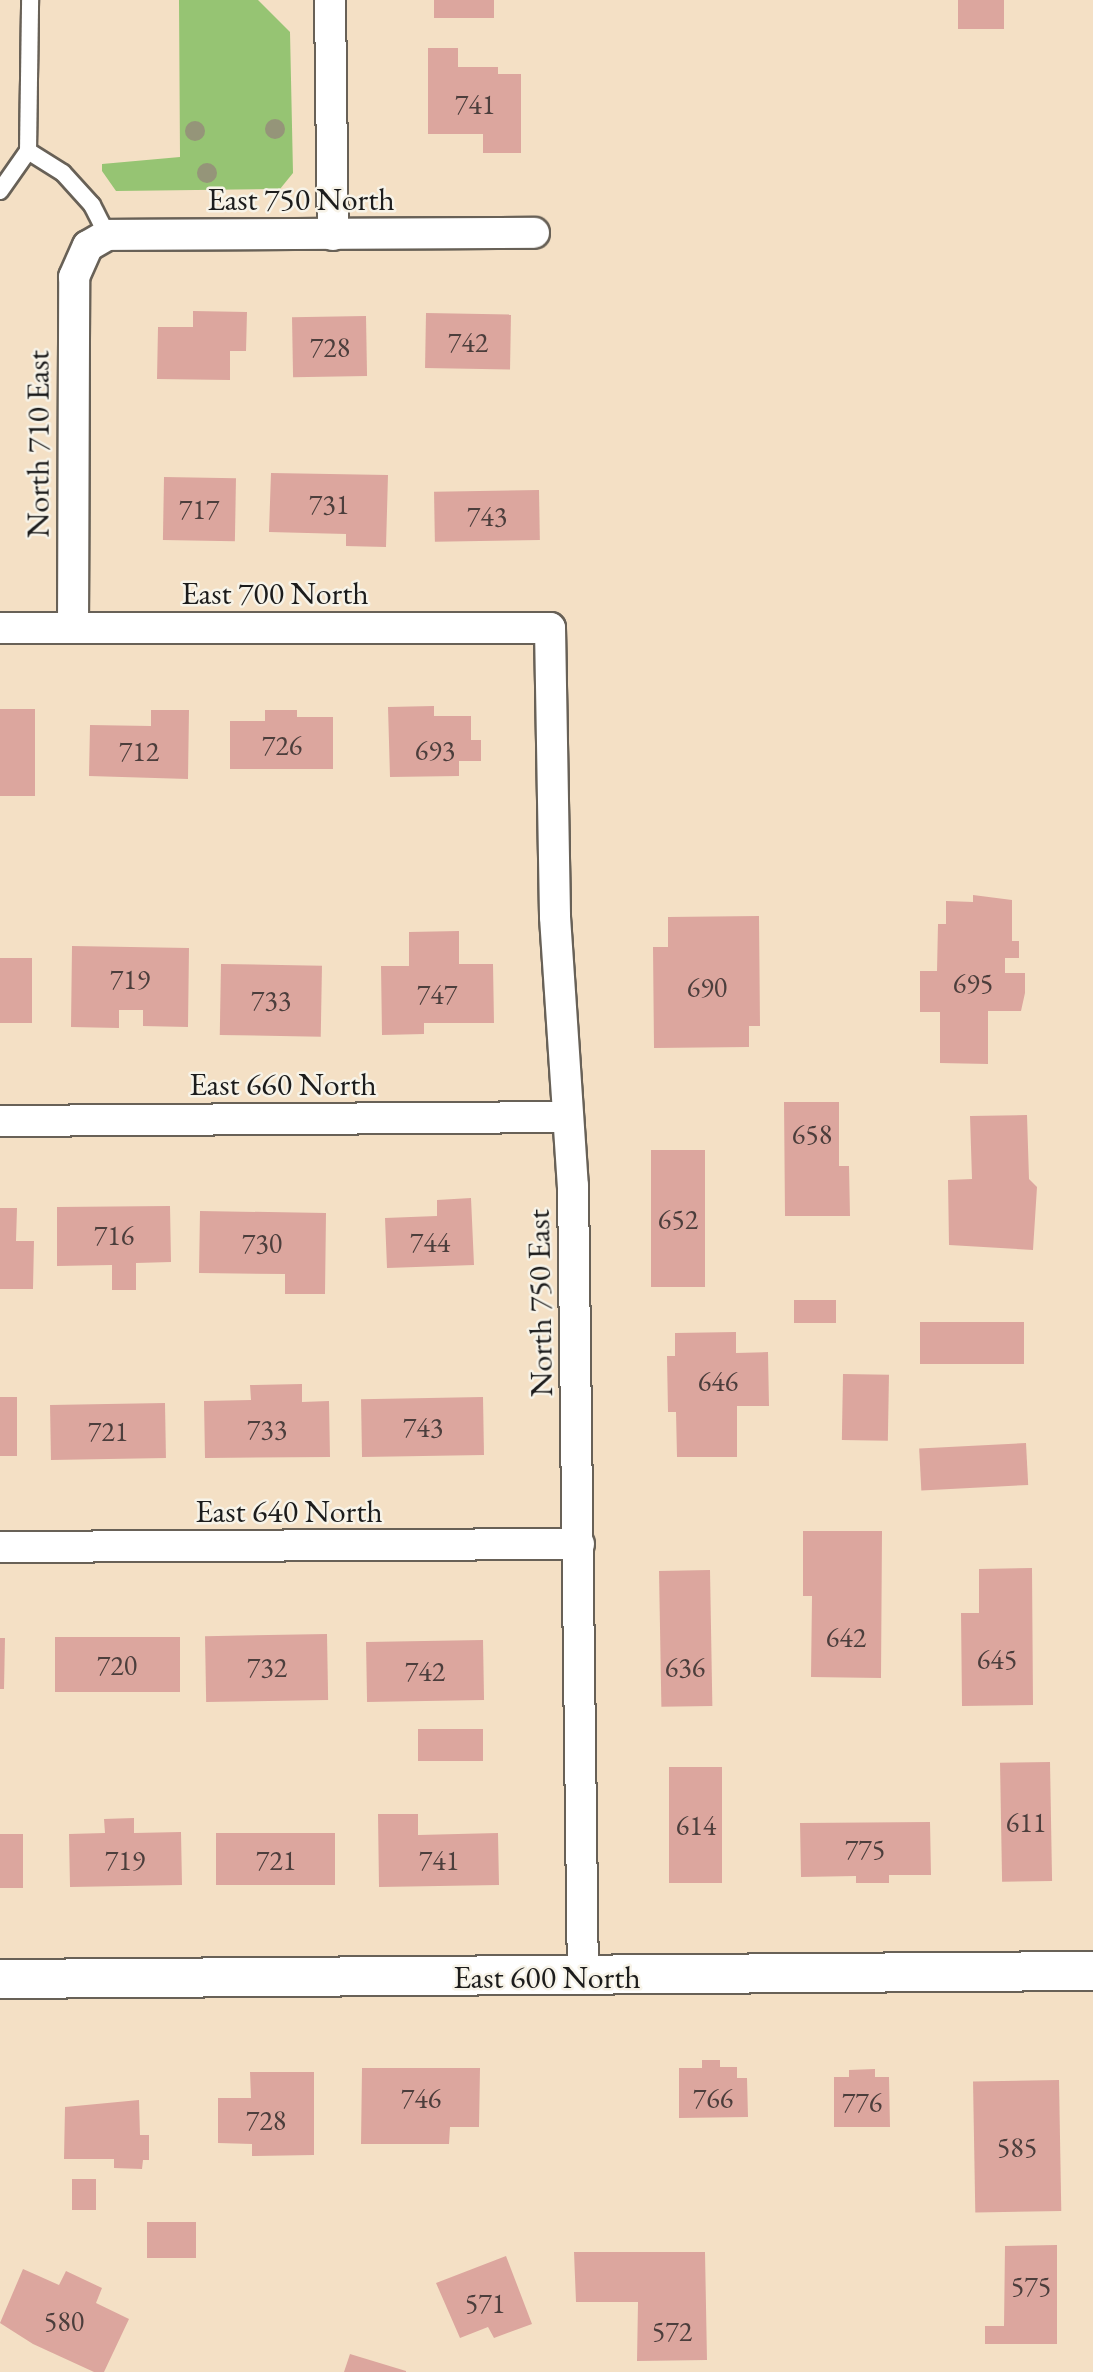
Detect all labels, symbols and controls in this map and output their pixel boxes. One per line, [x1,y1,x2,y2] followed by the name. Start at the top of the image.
[455,87,495,121] house number: 741
[207,180,395,218] street label: East 750 North
[448,325,488,359] house number: 742
[310,330,350,364] house number: 728
[19,350,57,538] street label: North 710 East
[309,487,349,521] house number: 731
[179,492,219,526] house number: 717
[467,499,507,533] house number: 743
[181,574,369,612] street label: East 700 North
[262,728,302,762] house number: 726
[415,733,455,767] house number: 693
[119,734,159,768] house number: 712
[110,962,150,996] house number: 719
[953,966,993,1000] house number: 695
[687,970,727,1004] house number: 690
[417,977,457,1011] house number: 747
[251,983,291,1017] house number: 733
[189,1065,377,1103] street label: East 660 North
[792,1117,832,1151] house number: 658
[658,1202,698,1236] house number: 652
[519,1209,561,1397] street label: North 750 East
[94,1218,134,1252] house number: 716
[410,1225,450,1259] house number: 744
[242,1226,282,1260] house number: 730
[698,1364,738,1398] house number: 646
[403,1410,443,1444] house number: 743
[247,1412,287,1446] house number: 733
[88,1414,128,1448] house number: 721
[195,1492,383,1530] street label: East 640 North
[826,1620,866,1654] house number: 642
[977,1642,1017,1676] house number: 645
[97,1648,137,1682] house number: 720
[247,1650,287,1684] house number: 732
[665,1650,705,1684] house number: 636
[405,1654,445,1688] house number: 742
[1006,1805,1046,1839] house number: 611
[676,1808,716,1842] house number: 614
[845,1832,885,1866] house number: 775
[105,1843,145,1877] house number: 719
[256,1843,296,1877] house number: 721
[419,1843,459,1877] house number: 741
[453,1958,641,1996] street label: East 600 North
[401,2081,441,2115] house number: 746
[693,2081,733,2115] house number: 766
[842,2085,882,2119] house number: 776
[246,2103,286,2137] house number: 728
[997,2130,1037,2164] house number: 585
[1011,2269,1051,2303] house number: 575
[465,2286,505,2320] house number: 571
[44,2304,84,2338] house number: 580
[652,2314,692,2348] house number: 572

